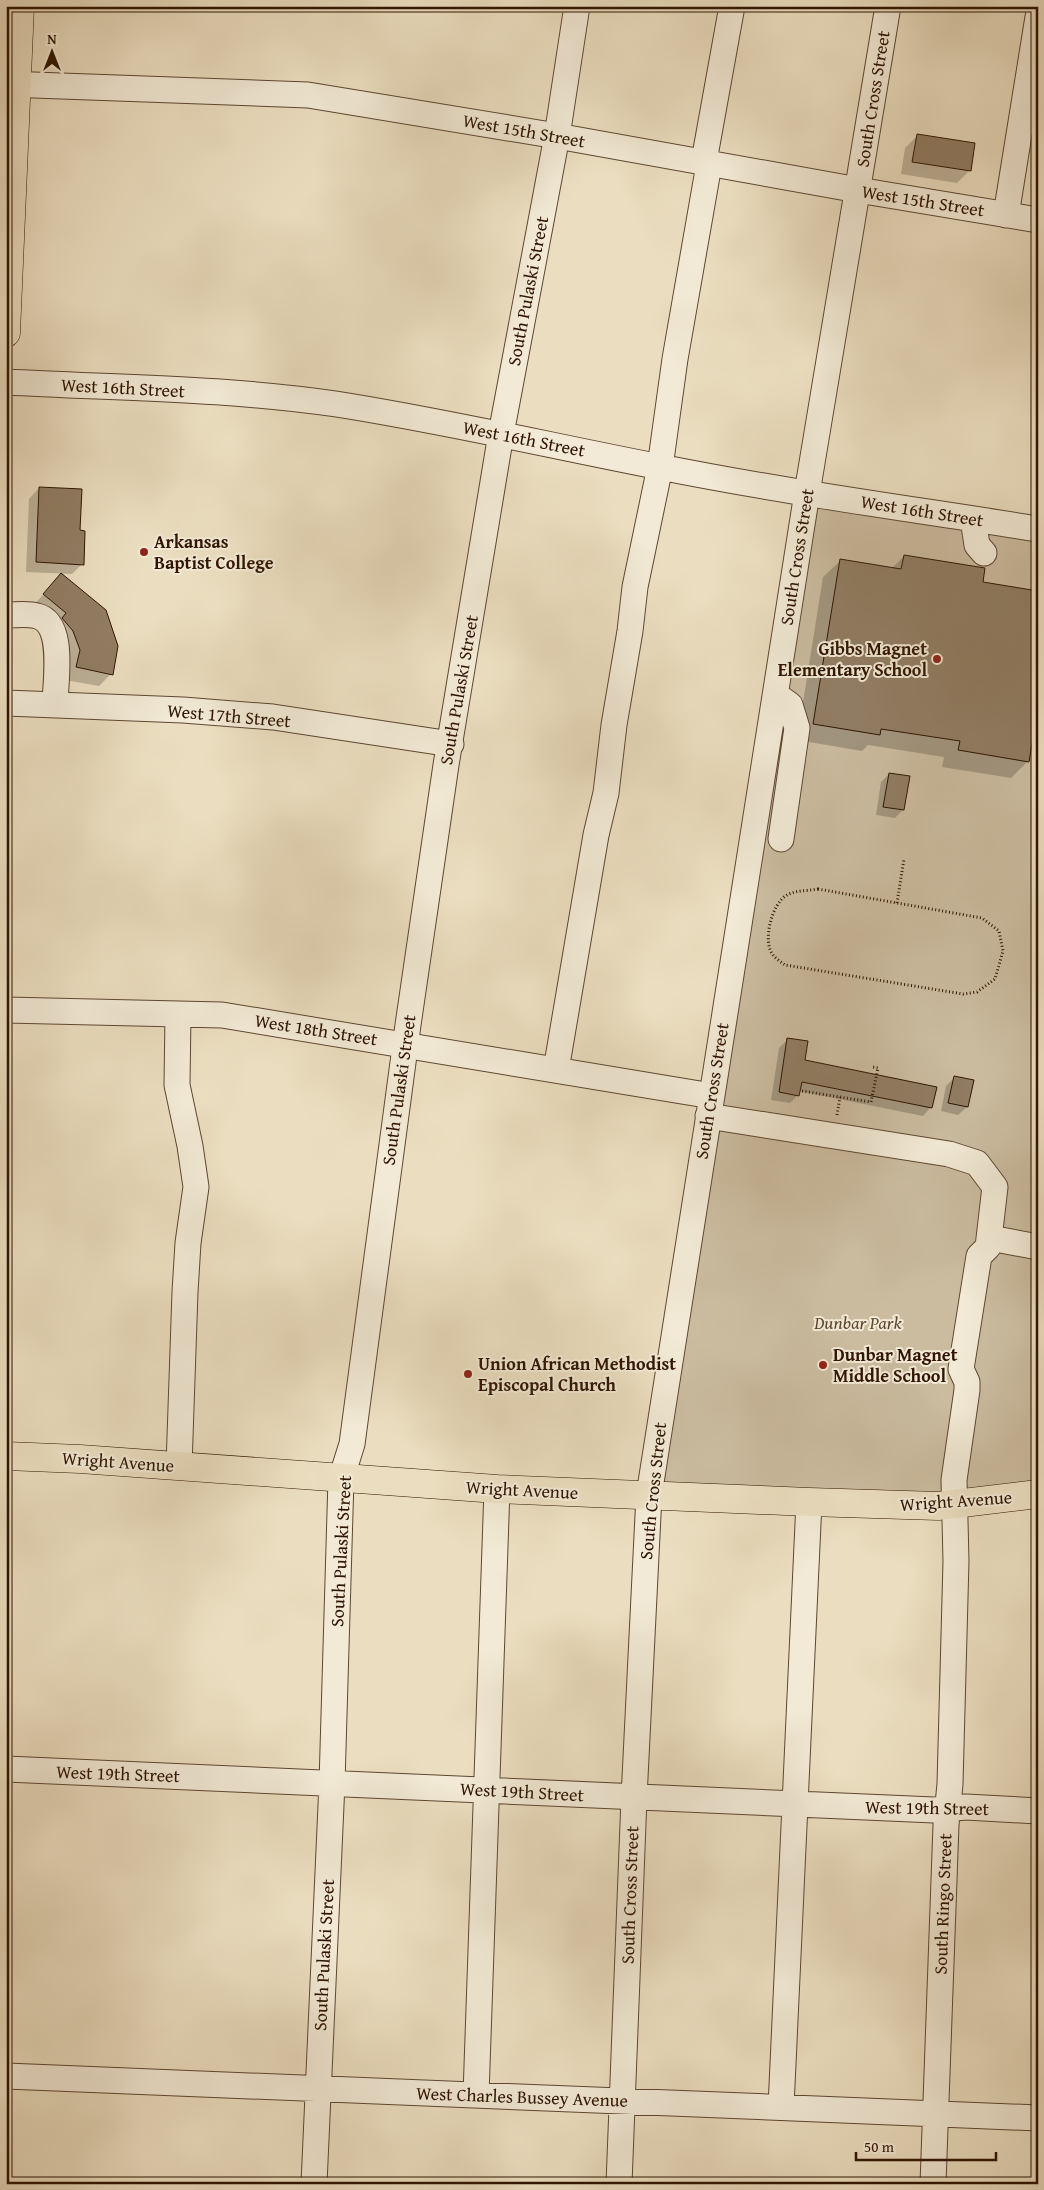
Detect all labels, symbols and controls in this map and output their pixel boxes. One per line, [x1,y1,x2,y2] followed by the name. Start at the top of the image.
[28,28,78,78] north arrow
[848,28,897,169] street label: South Cross Street
[47,29,57,49] text: N
[461,106,588,155] street label: West 15th Street
[860,177,987,224] street label: West 15th Street
[500,213,555,368] street label: South Pulaski Street
[60,371,186,404] street label: West 16th Street
[461,413,588,464] street label: West 16th Street
[772,486,821,627] street label: South Cross Street
[859,487,986,534] street label: West 16th Street
[154,528,274,576] place label: Arkansas Baptist College
[138,546,150,558] marker: Arkansas Baptist College
[432,612,485,767] street label: South Pulaski Street
[778,635,927,683] place label: Gibbs Magnet Elementary School
[931,653,943,665] marker: Gibbs Magnet Elementary School
[166,697,293,734] street label: West 17th Street
[253,1006,380,1053] street label: West 18th Street
[375,1012,423,1167] street label: South Pulaski Street
[687,1020,736,1161] street label: South Cross Street
[813,1309,903,1336] park label: Dunbar Park
[833,1341,958,1389] place label: Dunbar Magnet Middle School
[478,1350,676,1398] place label: Union African Methodist Episcopal Church
[817,1359,829,1371] marker: Dunbar Magnet Middle School
[462,1368,474,1380] marker: Union African Methodist Episcopal Church
[632,1420,673,1561] street label: South Cross Street
[61,1444,175,1479] street label: Wright Avenue
[465,1473,579,1506] street label: Wright Avenue
[323,1474,358,1628] street label: South Pulaski Street
[899,1483,1013,1518] street label: Wright Avenue
[56,1758,181,1789] street label: West 19th Street
[459,1775,585,1808] street label: West 19th Street
[865,1793,990,1822] street label: West 19th Street
[614,1825,645,1964] street label: South Cross Street
[927,1832,958,1975] street label: South Ringo Street
[306,1878,341,2032] street label: South Pulaski Street
[416,2079,628,2114] street label: West Charles Bussey Avenue
[856,2130,996,2162] scale bar
[864,2136,895,2157] text: 50 m

